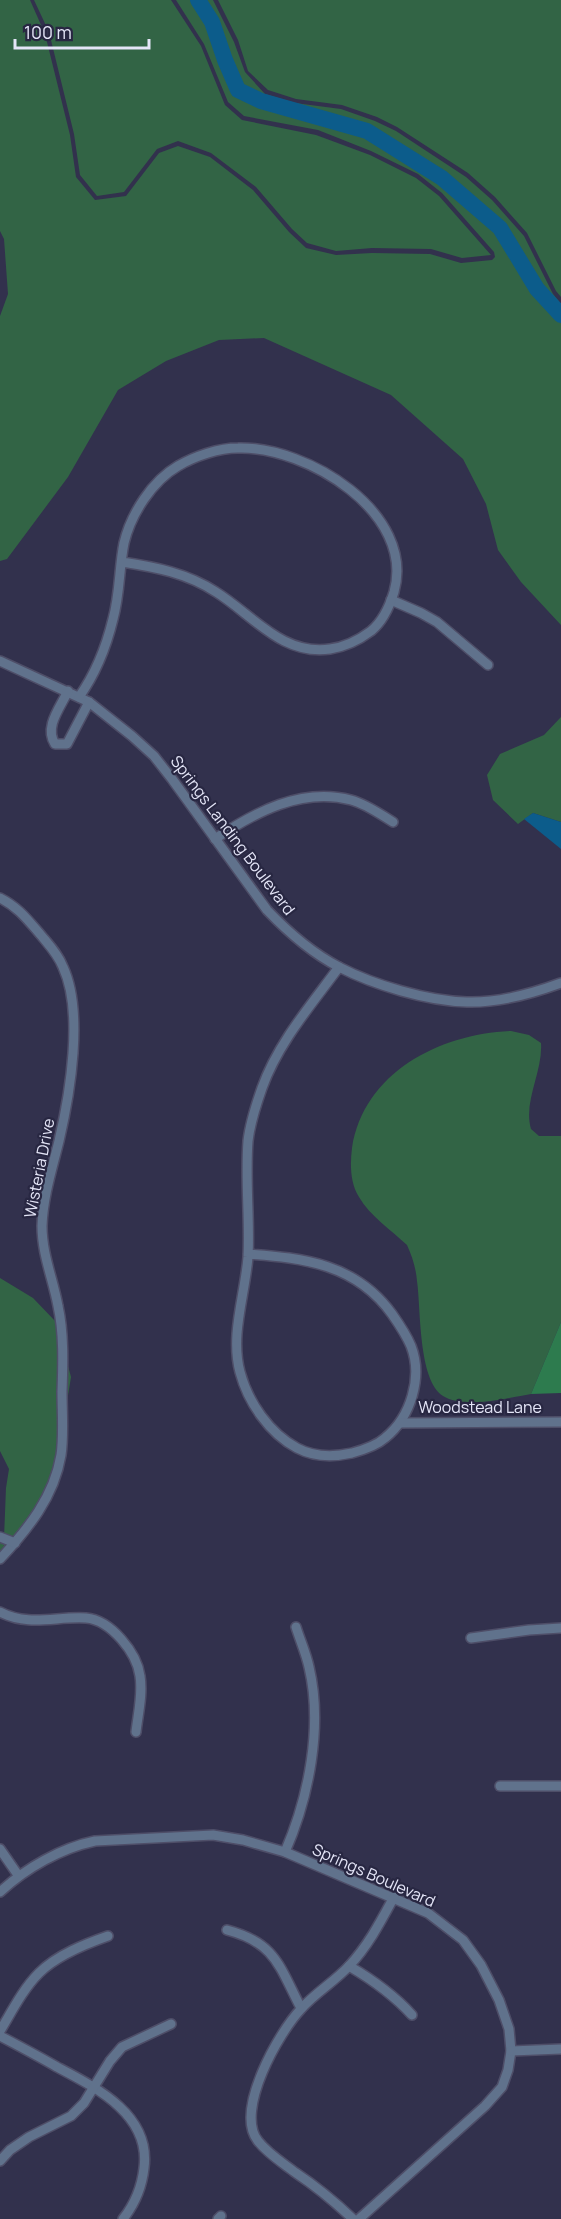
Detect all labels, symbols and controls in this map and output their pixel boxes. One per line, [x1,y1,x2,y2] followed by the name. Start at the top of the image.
[15,12,148,50] scale bar
[24,20,72,44] text: 100 m
[166,751,300,919] street label: Springs Landing Boulevard
[19,1116,59,1220] street label: Wisteria Drive
[418,1396,542,1418] street label: Woodstead Lane
[309,1838,439,1912] street label: Springs Boulevard

